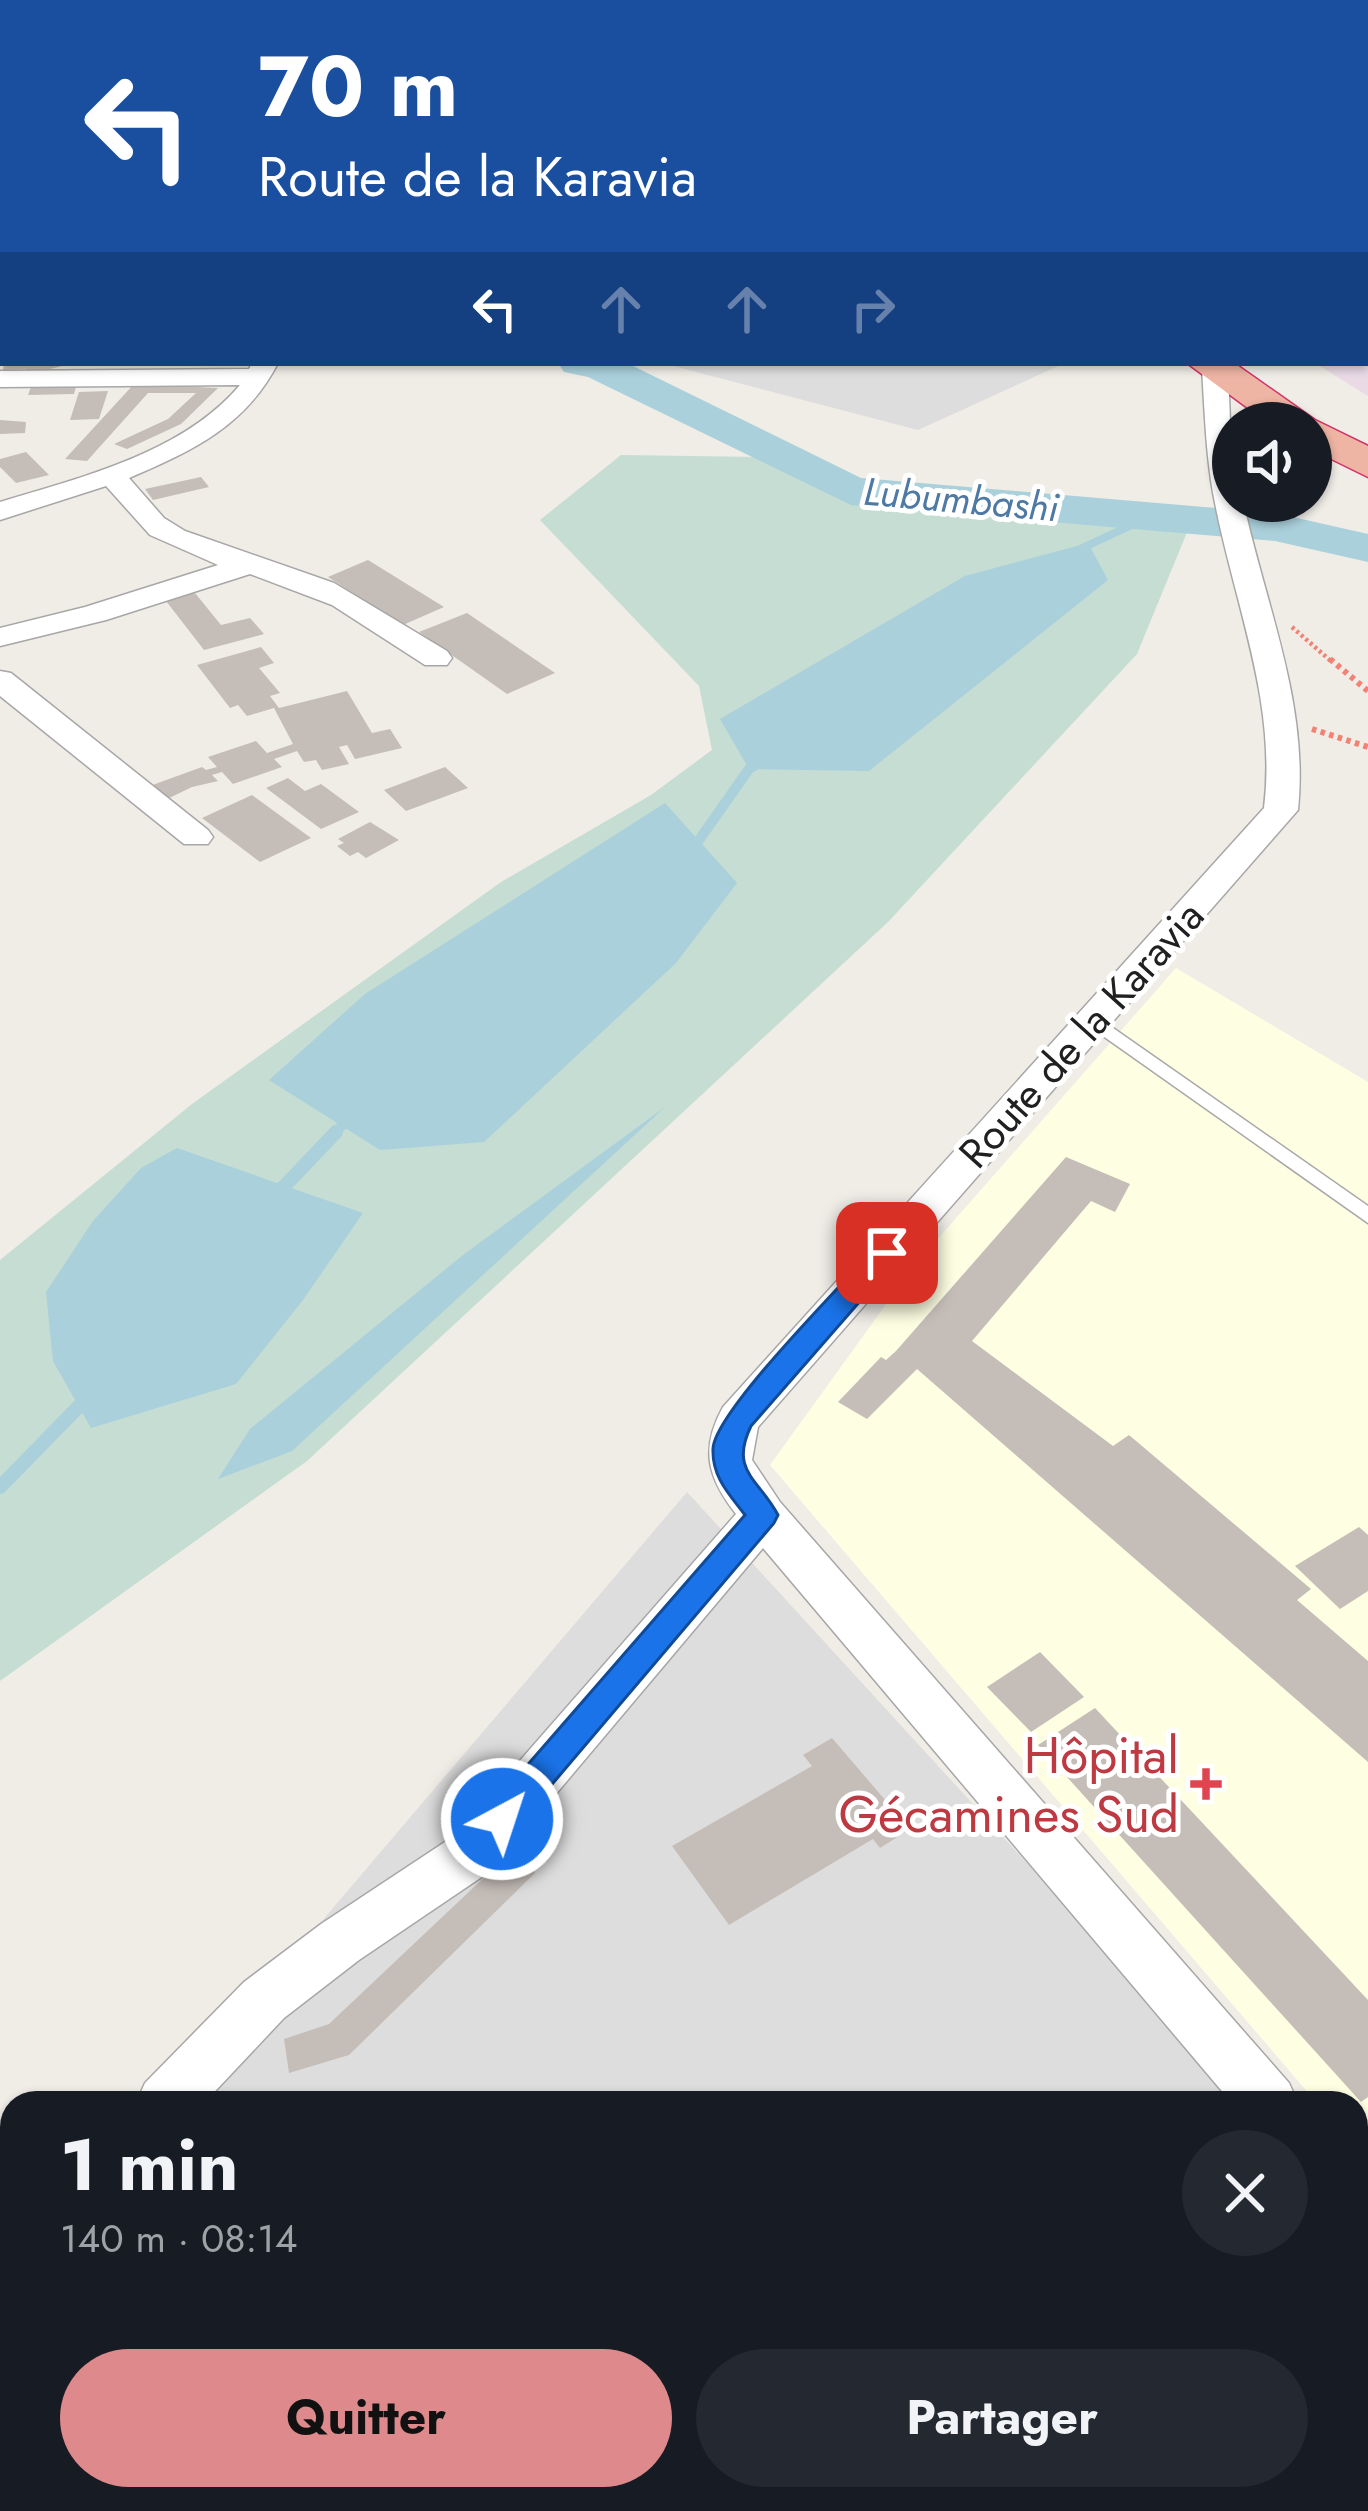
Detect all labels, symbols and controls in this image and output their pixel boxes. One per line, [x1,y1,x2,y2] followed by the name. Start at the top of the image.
[258,26,458,148] text: 70 m
[60,48,216,204] icon: left
[258,138,697,216] text: Route de la Karavia
[462,276,528,342] icon: left
[588,276,654,342] icon: ahead
[714,276,780,342] icon: ahead
[840,276,906,342] icon: right
[1212,402,1332,522] map controls
[1212,402,1332,522] button: sound
[861,463,1062,536] water label: Lubumbashi
[944,887,1218,1182] street label: Route de la Karavia
[836,1202,938,1304] pin
[854,1220,920,1286] icon: arrive
[839,1718,1179,1851] place label: Hôpital Gécamines Sud
[439,1756,565,1882] position arrow
[1190,1768,1222,1800] marker: Hôpital Gécamines Sud
[60,2113,239,2217] text: 1 min
[1182,2130,1308,2256] button: close
[60,2210,298,2267] text: 140 m · 08:14
[60,2349,672,2487] button: Quitter
[696,2349,1308,2487] button: Partager

